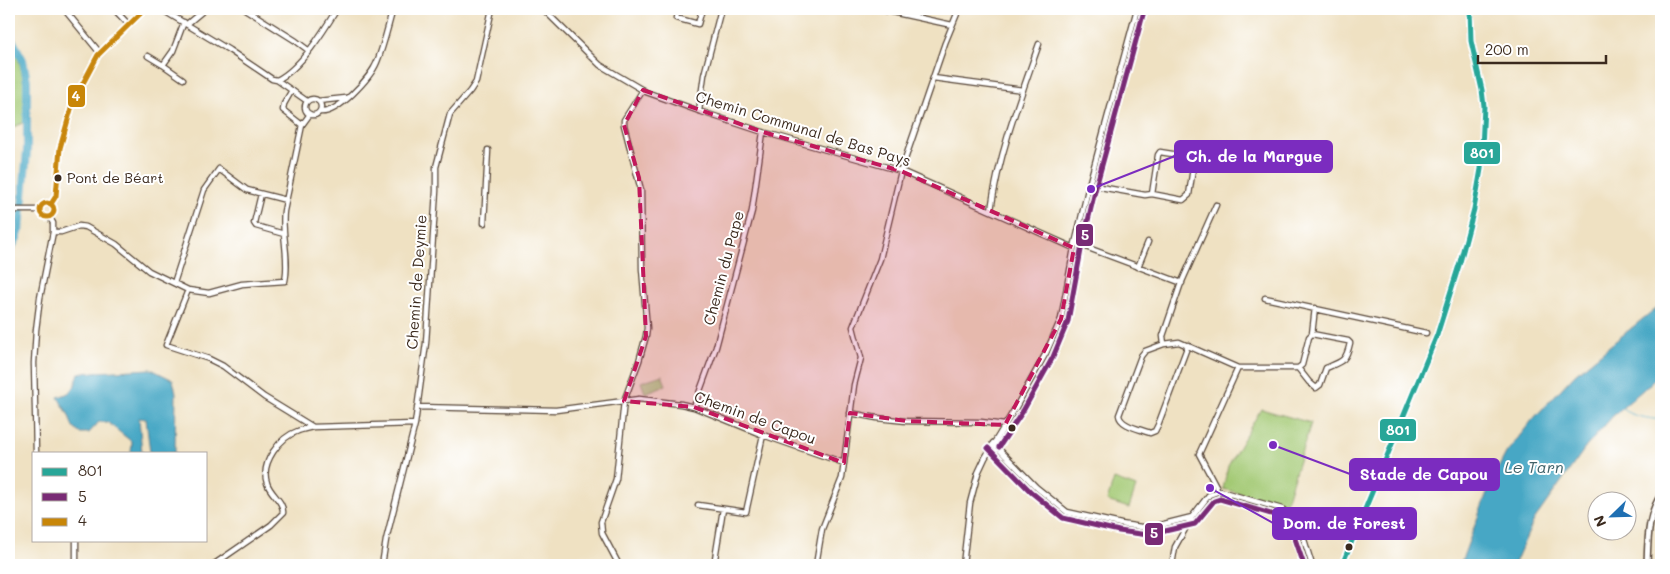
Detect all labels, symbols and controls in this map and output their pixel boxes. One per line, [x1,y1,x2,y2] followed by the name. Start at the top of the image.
[1478,32,1605,64] scale bar
[1485,39,1529,59] text: 200 m
[67,84,86,108] line badge: 4
[72,86,81,105] text: 4
[693,86,913,170] street label: Chemin Communal de Bas Pays
[1175,141,1332,172] callout: Ch. de la Margue
[1463,141,1501,165] line badge: 801
[1470,143,1494,162] text: 801
[1186,145,1322,166] text: Ch. de la Margue
[67,168,164,187] place label: Pont de Béart
[53,173,63,183] marker: Pont de Béart
[698,208,748,327] street label: Chemin du Pape
[401,214,431,350] street label: Chemin de Deymie
[1075,223,1094,247] line badge: 5
[1081,225,1089,244] text: 5
[692,386,819,448] street label: Chemin de Capou
[1379,418,1417,442] line badge: 801
[1386,420,1410,439] text: 801
[1007,423,1017,433] unlabelled marker
[32,452,208,542] legend
[1504,456,1564,477] water label: Le Tarn
[1350,459,1499,490] callout: Stade de Capou
[78,460,103,480] text: 801
[1360,463,1488,484] text: Stade de Capou
[78,486,87,506] text: 5
[1588,492,1638,542] north arrow
[1273,508,1416,539] callout: Dom. de Forest
[78,510,87,530] text: 4
[1282,512,1406,533] text: Dom. de Forest
[1589,513,1610,530] text: N
[1144,522,1164,546] line badge: 5
[1150,523,1158,542] text: 5
[1344,542,1354,552] unlabelled marker

